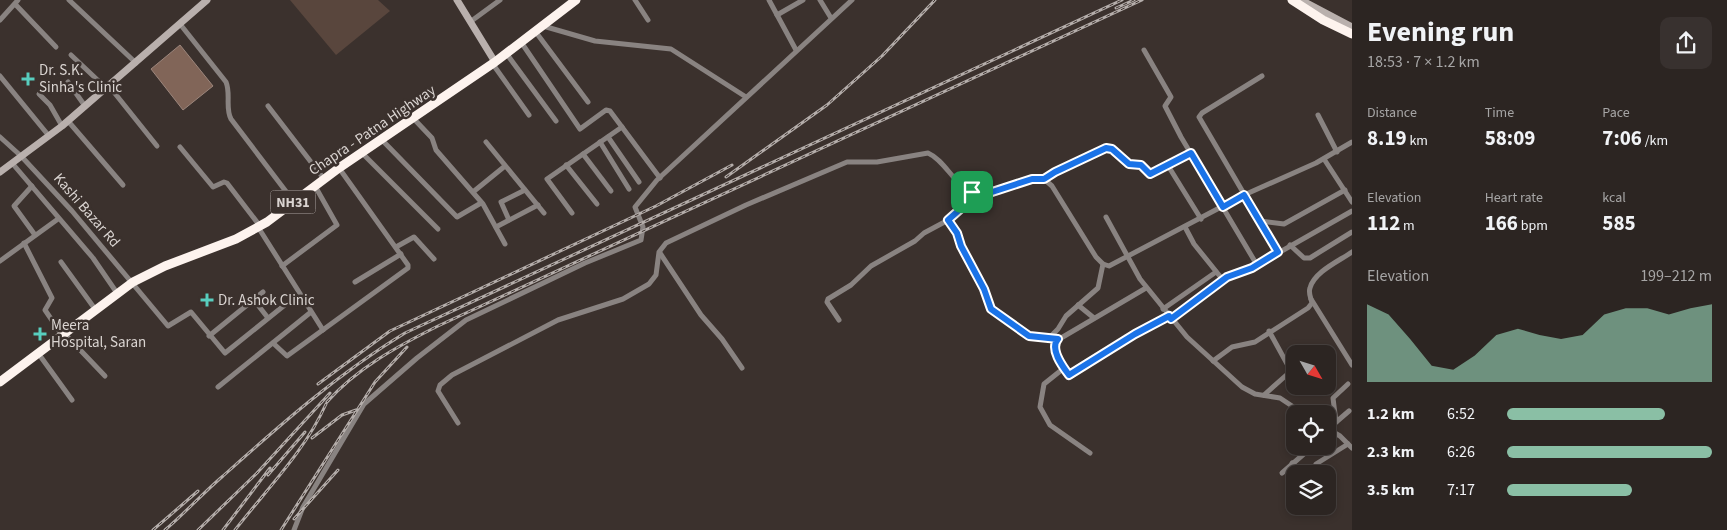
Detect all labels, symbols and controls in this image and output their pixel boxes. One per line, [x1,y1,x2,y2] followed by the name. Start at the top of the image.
[1367,12,1514,52] text: Evening run
[1660,17,1712,69] button: share
[1367,51,1480,73] text: 18:53 · 7 × 1.2 km
[39,60,122,98] place label: Dr. S.K. Sinha's Clinic
[21,72,35,86] marker: Dr. S.K. Sinha's Clinic
[305,80,440,181] street label: Chapra - Patna Highway
[1367,103,1417,123] text: Distance
[1485,103,1514,123] text: Time
[1602,103,1630,123] text: Pace
[1367,123,1407,153] text: 8.19
[1485,123,1535,153] text: 58:09
[1602,123,1642,153] text: 7:06
[1407,131,1428,151] text: km
[1642,131,1668,151] text: /km
[48,169,125,252] street label: Kashi Bazar Rd
[951,171,993,213] pin
[958,178,986,206] icon: arrive
[1367,188,1422,208] text: Elevation
[1485,188,1543,208] text: Heart rate
[1602,188,1626,208] text: kcal
[270,190,316,213] road number: NH31
[1367,208,1400,238] text: 112
[1485,208,1518,238] text: 166
[1602,208,1636,238] text: 585
[1400,216,1415,236] text: m
[1518,216,1548,236] text: bpm
[1367,265,1429,287] text: Elevation
[1640,265,1712,287] text: 199–212 m
[218,290,315,311] place label: Dr. Ashok Clinic
[200,293,214,307] marker: Dr. Ashok Clinic
[51,315,146,353] place label: Meera Hospital, Saran
[33,327,47,341] marker: Meera Hospital, Saran
[1286,345,1336,395] north arrow
[1286,345,1336,515] map controls
[1367,403,1414,425] text: 1.2 km
[1447,403,1475,425] text: 6:52
[1286,405,1336,455] button: locate
[1367,441,1414,463] text: 2.3 km
[1447,441,1475,463] text: 6:26
[1286,465,1336,515] button: layers
[1367,479,1414,501] text: 3.5 km
[1447,479,1475,501] text: 7:17

